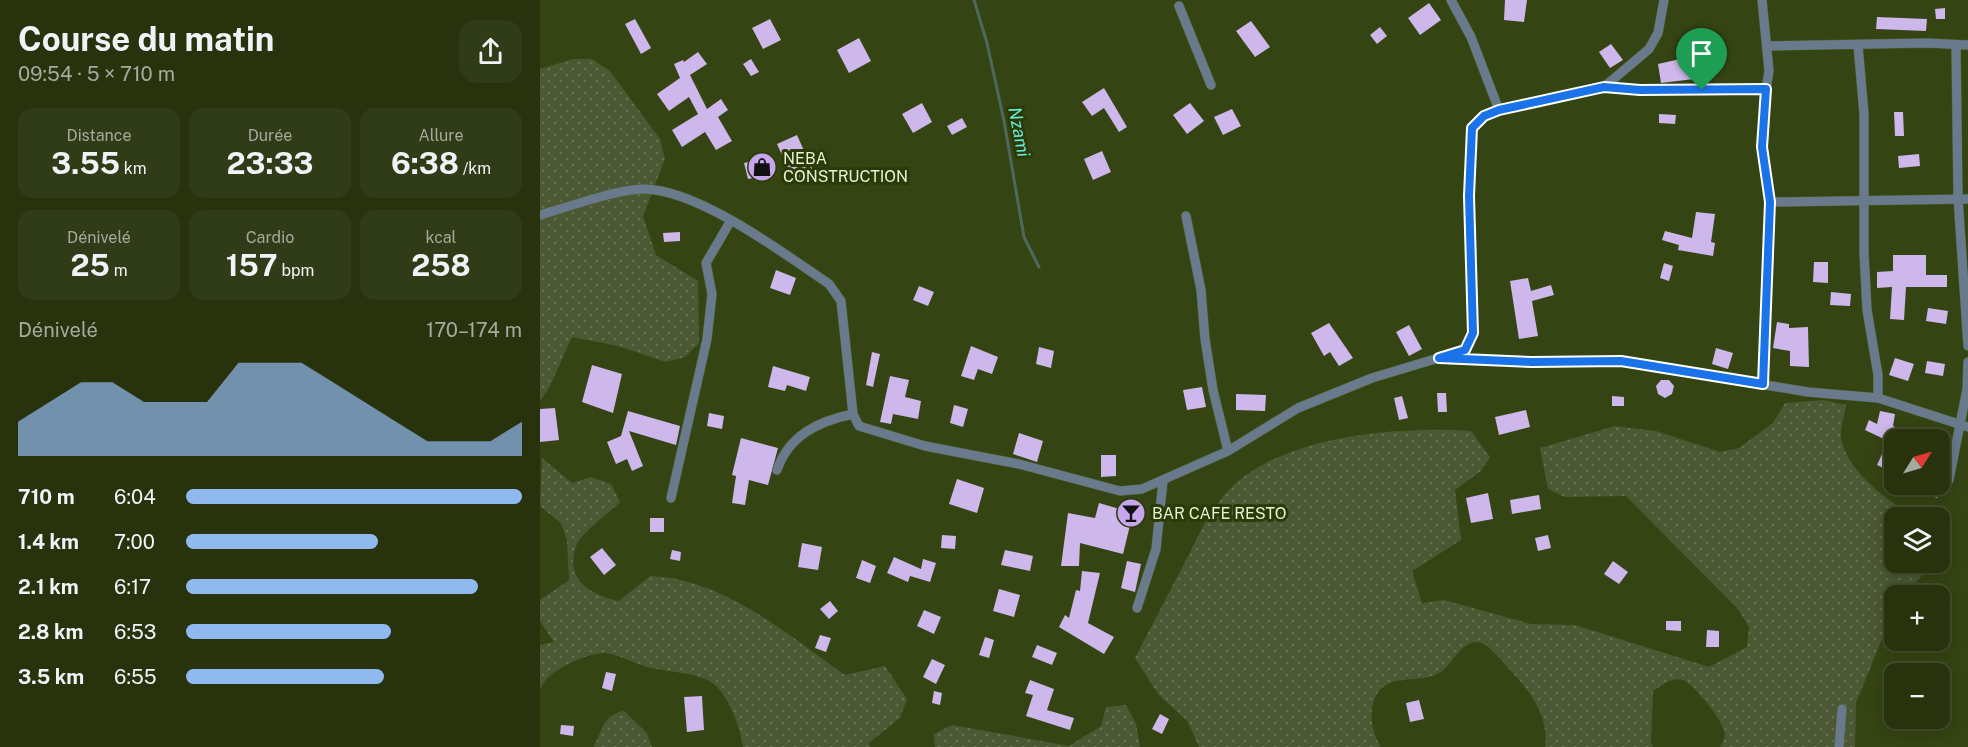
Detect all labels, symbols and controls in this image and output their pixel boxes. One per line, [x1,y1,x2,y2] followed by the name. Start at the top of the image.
[18,20,274,58] text: Course du matin
[459,20,522,83] button: share
[1676,28,1727,90] pin
[1685,37,1718,70] icon: arrive
[18,62,175,86] text: 09:54 · 5 × 710 m
[1004,105,1035,159] water label: Nzami
[67,126,131,145] text: Distance
[248,126,292,145] text: Durée
[418,126,464,145] text: Allure
[51,145,120,181] text: 3.55
[227,145,313,181] text: 23:33
[391,145,459,181] text: 6:38
[783,149,908,186] place label: NEBA CONSTRUCTION
[746,151,778,183] shop icon: NEBA CONSTRUCTION
[120,159,147,178] text: km
[459,159,491,178] text: /km
[67,228,131,247] text: Dénivelé
[246,228,294,247] text: Cardio
[426,228,456,247] text: kcal
[70,247,110,283] text: 25
[226,247,278,283] text: 157
[411,247,471,283] text: 258
[110,261,128,280] text: m
[278,261,314,280] text: bpm
[18,318,98,342] text: Dénivelé
[426,318,522,342] text: 170–174 m
[1884,429,1950,495] north arrow
[1884,429,1950,729] map controls
[18,485,75,509] text: 710 m
[114,485,156,509] text: 6:04
[1115,497,1147,529] bar icon: BAR CAFE RESTO
[1152,504,1287,523] place label: BAR CAFE RESTO
[1884,507,1950,573] button: layers
[18,530,79,554] text: 1.4 km
[114,530,155,554] text: 7:00
[18,575,79,599] text: 2.1 km
[114,575,151,599] text: 6:17
[1884,585,1950,651] button: +
[18,620,84,644] text: 2.8 km
[114,620,156,644] text: 6:53
[1884,663,1950,729] button: −
[18,665,84,689] text: 3.5 km
[114,665,157,689] text: 6:55

